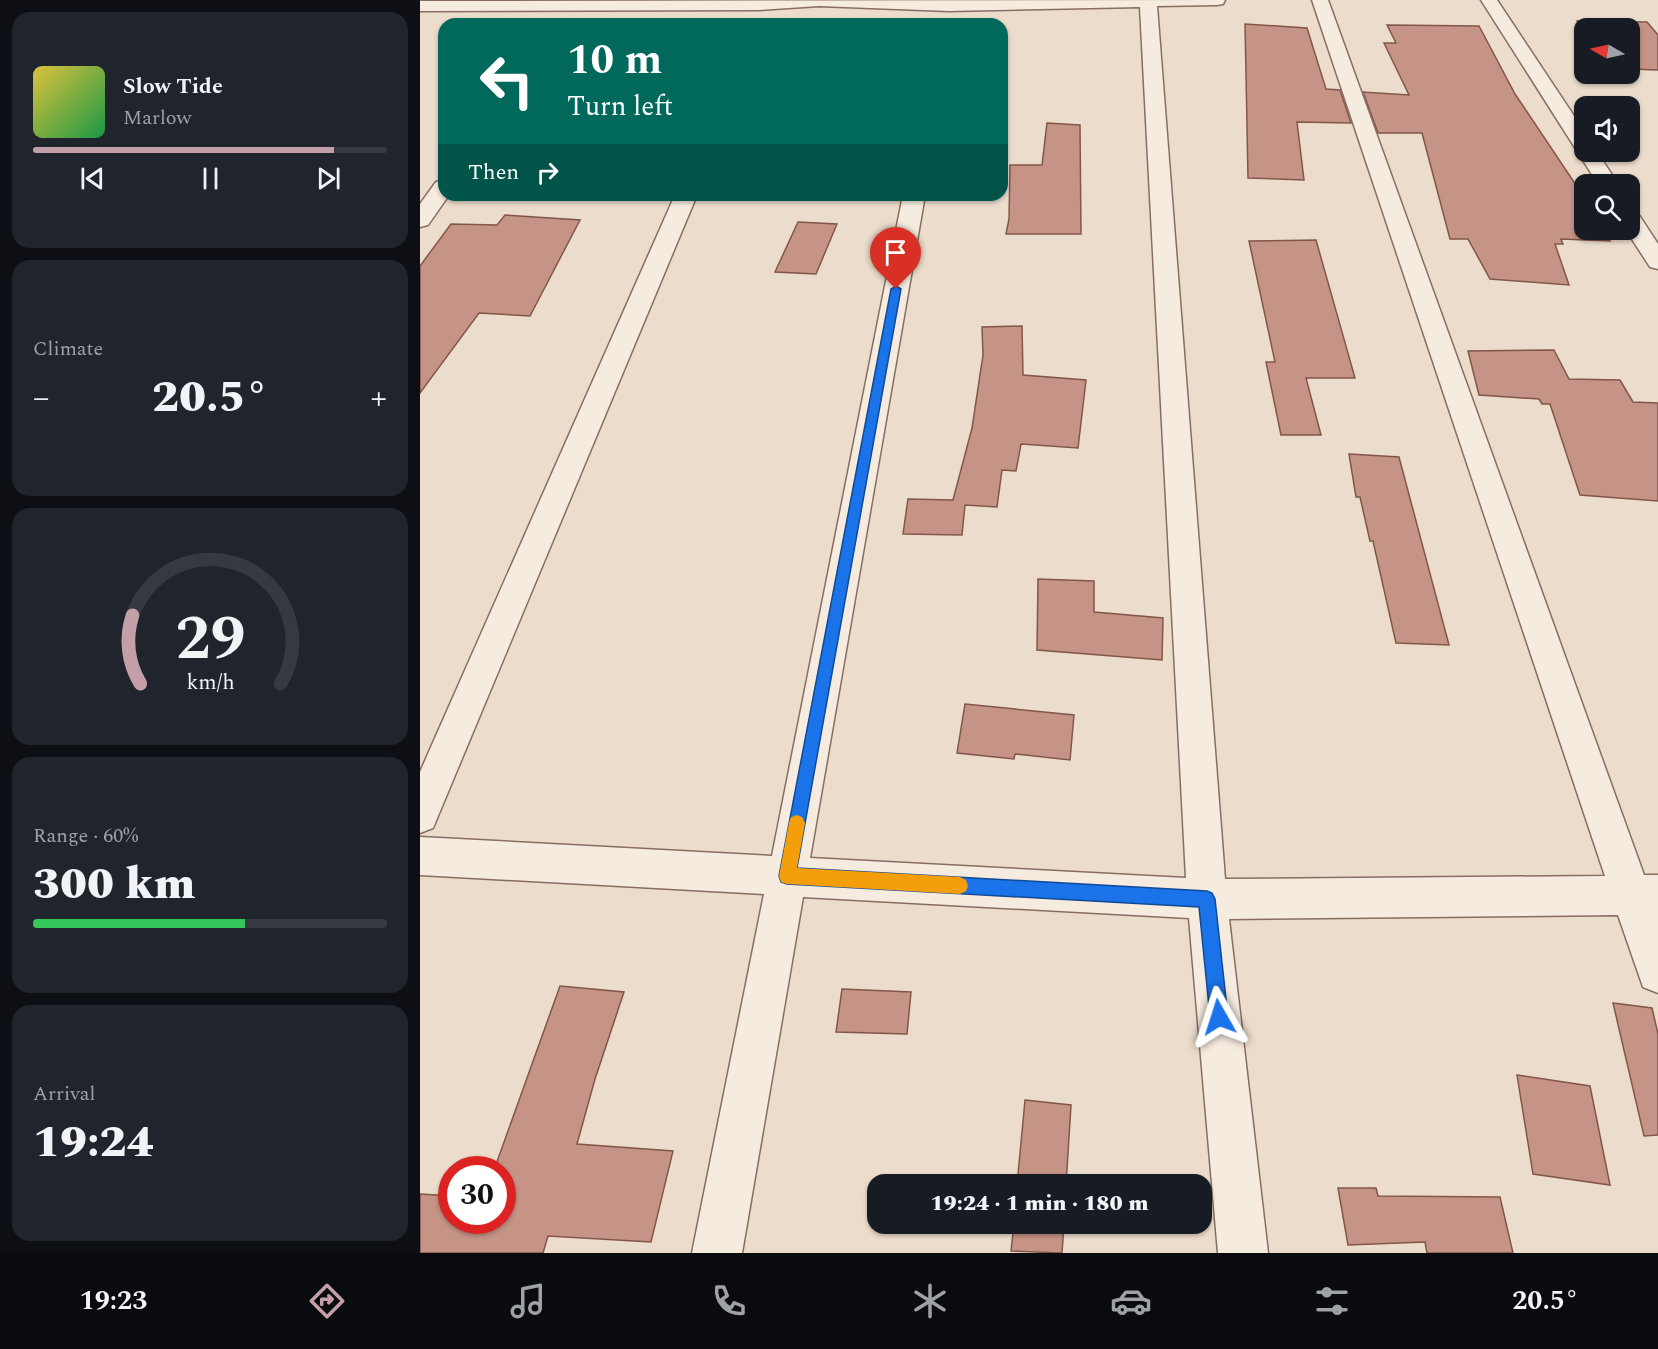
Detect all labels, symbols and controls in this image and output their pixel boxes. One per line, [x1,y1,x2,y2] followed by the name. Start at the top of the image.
[1574,18,1640,84] north arrow
[1574,18,1640,240] map controls
[567,29,662,92] text: 10 m
[468,42,546,120] icon: left
[123,70,223,103] text: Slow Tide
[567,86,673,128] text: Turn left
[1574,96,1640,162] button: sound
[123,103,192,133] text: Marlow
[468,156,519,189] text: Then
[531,156,564,189] icon: right
[76,162,109,195] icon: previous
[194,162,227,195] icon: pause
[312,162,345,195] icon: next
[1574,174,1640,240] button: search
[870,227,921,289] pin
[879,236,912,269] icon: arrive
[33,334,103,364] text: Climate
[152,363,268,432] text: 20.5°
[33,373,50,423] text: −
[370,373,387,423] text: +
[175,592,245,687] text: 29
[186,666,234,699] text: km/h
[33,821,138,851] text: Range · 60%
[33,850,195,919] text: 300 km
[1187,985,1251,1049] position arrow
[33,1079,95,1109] text: Arrival
[33,1108,154,1177] text: 19:24
[438,1156,516,1234] speed limit sign: 30
[930,1187,1149,1220] text: 19:24 · 1 min · 180 m
[79,1280,147,1322] text: 19:23
[306,1280,348,1322] icon: directions
[507,1280,549,1322] icon: music
[708,1280,750,1322] icon: phone
[909,1280,951,1322] icon: climate
[1110,1280,1152,1322] icon: car
[1311,1280,1353,1322] icon: filters
[1512,1280,1578,1322] text: 20.5°

